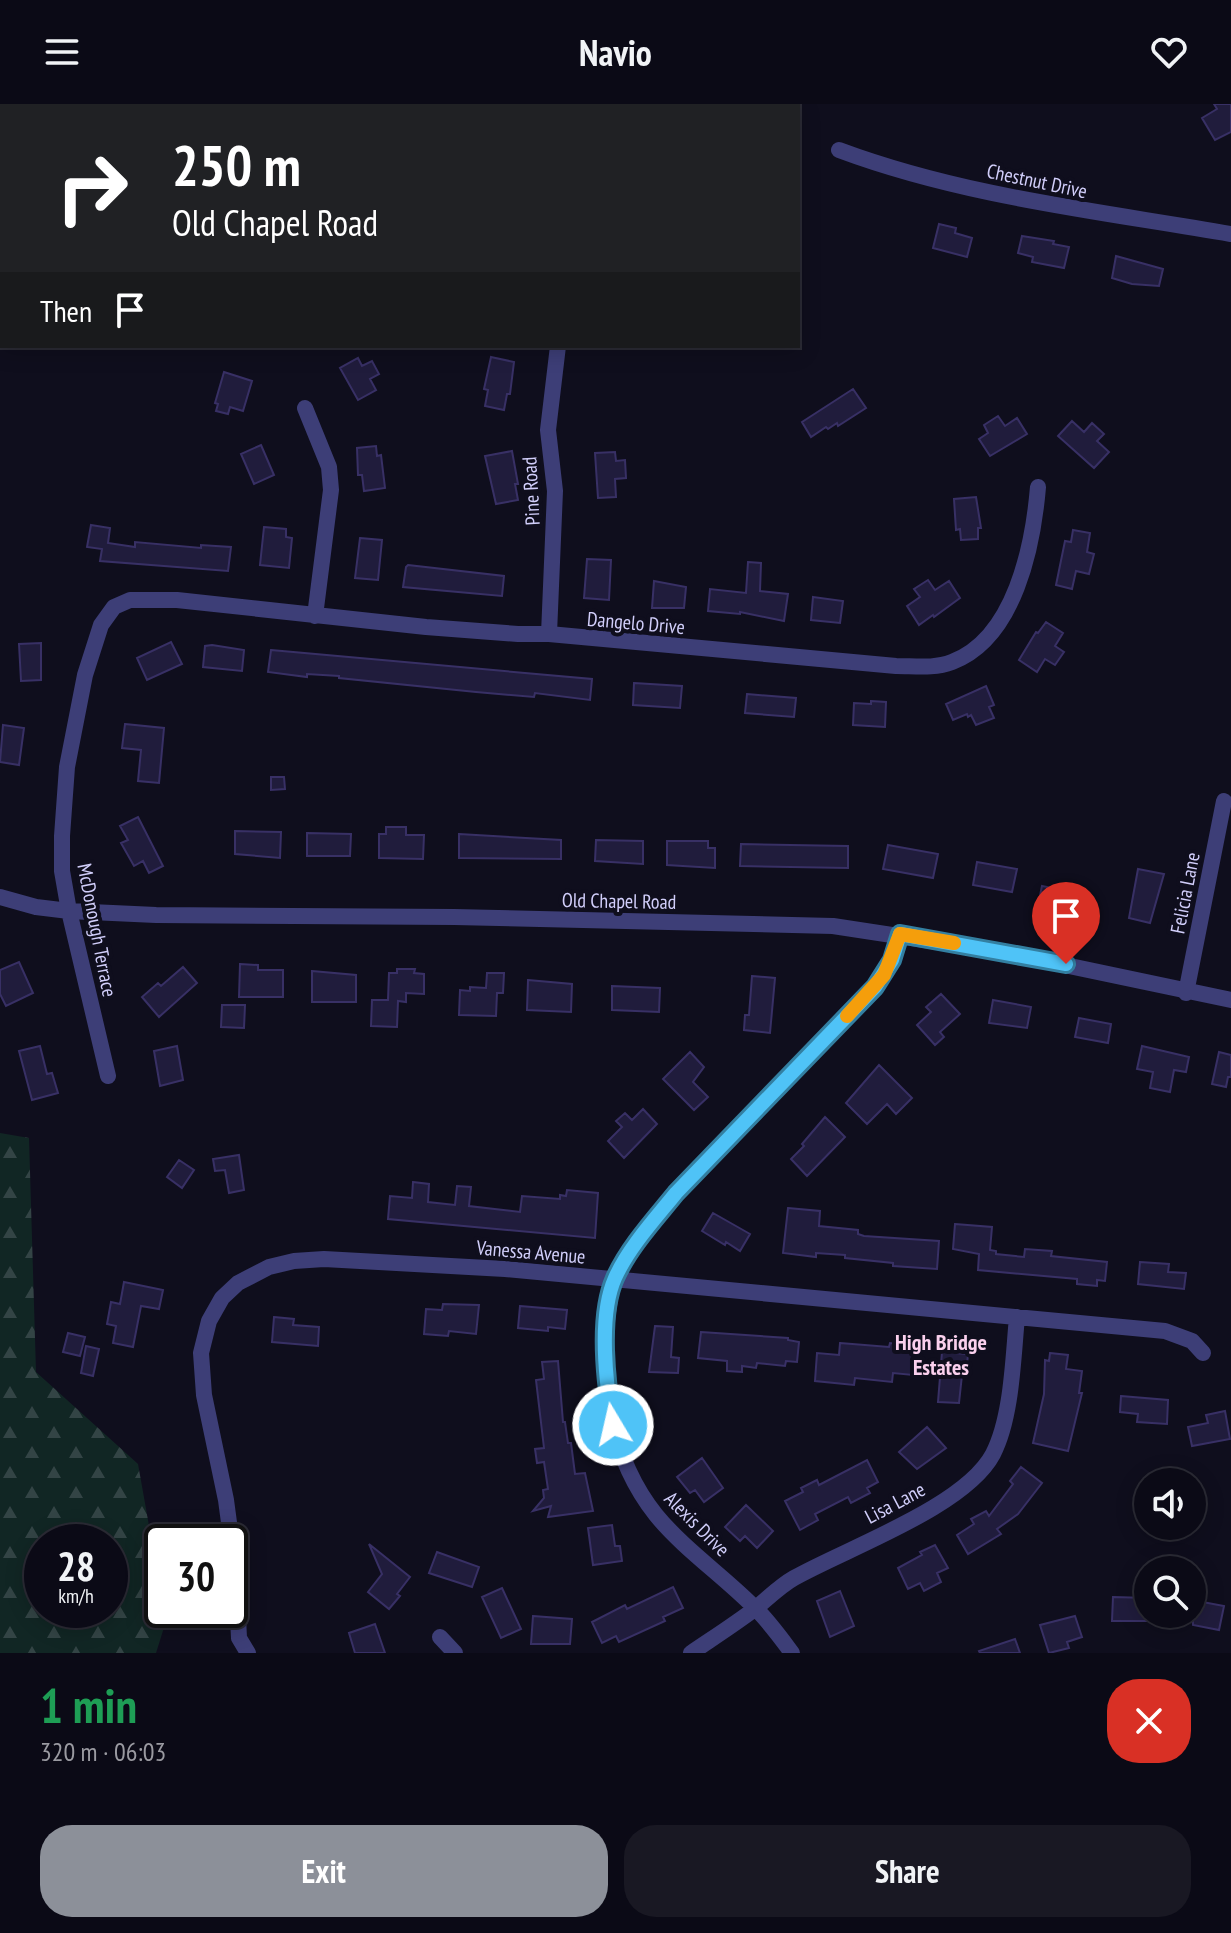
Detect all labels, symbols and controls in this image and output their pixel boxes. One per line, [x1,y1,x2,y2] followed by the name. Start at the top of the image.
[579,29,652,76] text: Navio
[40,30,84,74] icon: menu
[1147,30,1191,74] icon: heart
[172,129,301,201] text: 250 m
[40,136,144,240] icon: right
[984,158,1090,204] street label: Chestnut Drive
[172,199,378,246] text: Old Chapel Road
[108,288,152,332] icon: arrive
[40,291,92,330] text: Then
[516,456,546,526] street label: Pine Road
[586,606,686,640] street label: Dangelo Drive
[1164,850,1206,936] street label: Felicia Lane
[71,861,123,999] street label: McDonough Terrace
[1032,882,1100,964] pin
[562,887,676,915] street label: Old Chapel Road
[1044,894,1088,938] icon: arrive
[474,1234,587,1270] street label: Vanessa Avenue
[895,1328,987,1381] district label: High Bridge Estates
[571,1383,655,1467] position arrow
[1134,1468,1206,1628] map controls
[1134,1468,1206,1540] button: sound
[860,1476,930,1530] street label: Lisa Lane
[659,1486,735,1562] street label: Alexis Drive
[144,1524,248,1628] speed limit sign: 30
[57,1540,95,1592] text: 28
[1134,1556,1206,1628] button: search
[58,1583,94,1609] text: km/h
[40,1674,137,1736] text: 1 min
[1107,1679,1191,1763] button: close
[40,1735,166,1768] text: 320 m · 06:03
[40,1825,608,1917] button: Exit
[624,1825,1191,1917] button: Share

